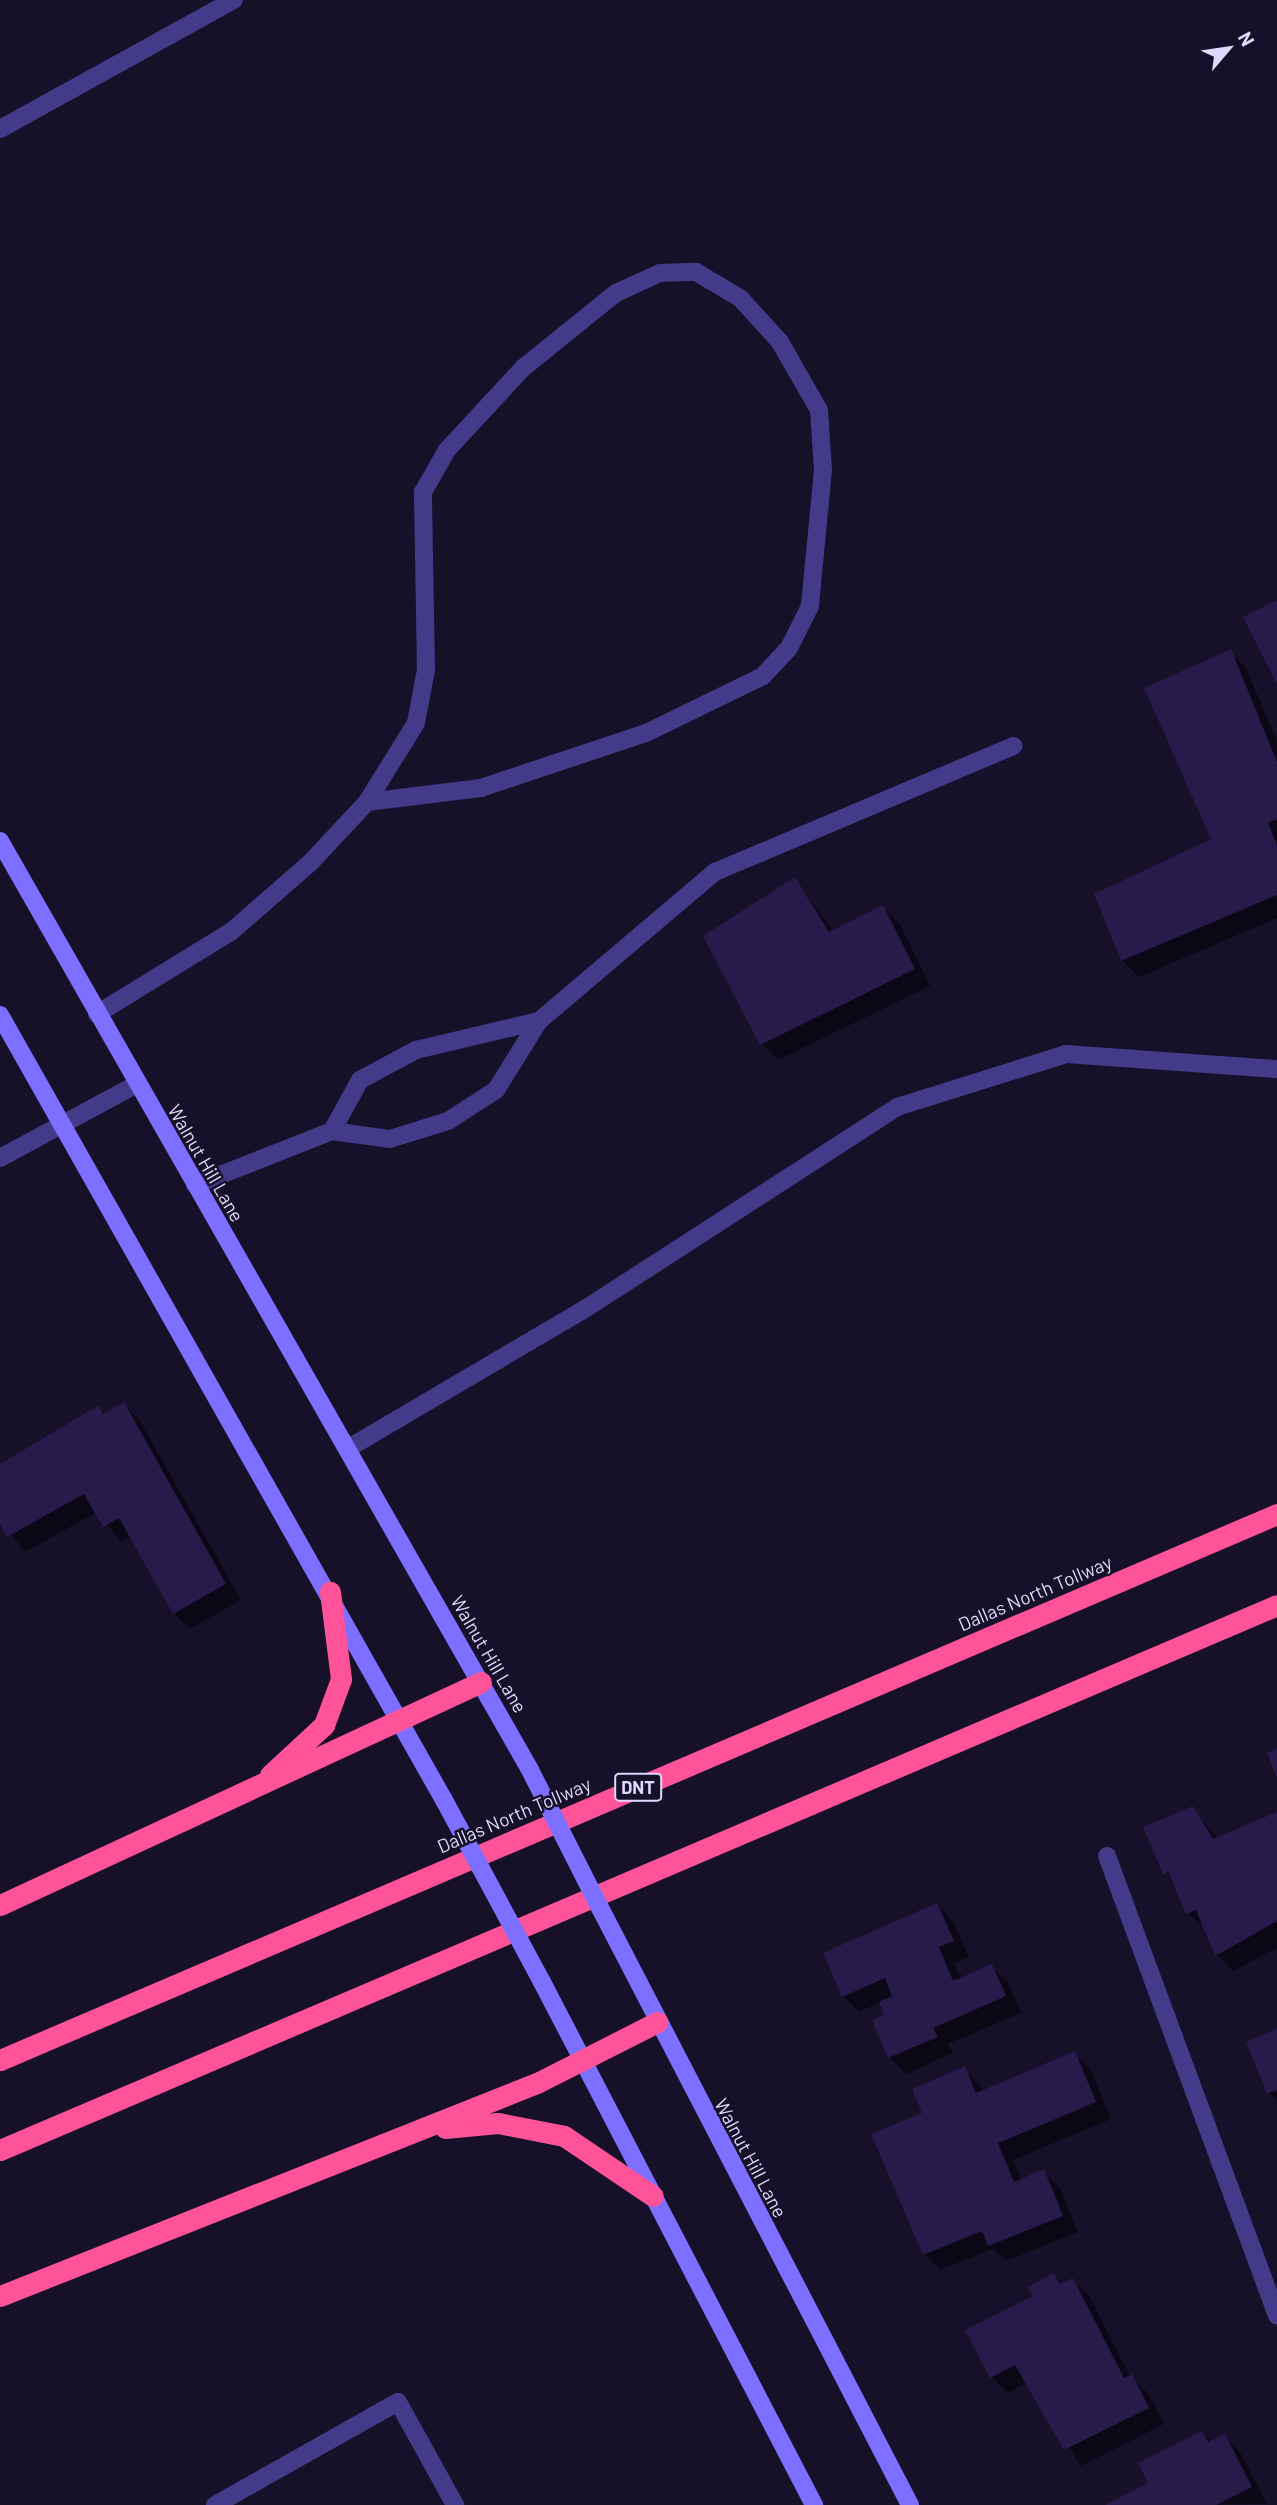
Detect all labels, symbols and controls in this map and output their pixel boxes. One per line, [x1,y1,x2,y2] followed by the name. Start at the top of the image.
[1193,14,1263,84] north arrow
[1234,27,1260,50] text: N
[163,1100,249,1226] street label: Walnut Hill Lane
[955,1550,1115,1636] street label: Dallas North Tollway
[446,1591,532,1717] street label: Walnut Hill Lane
[434,1772,594,1858] street label: Dallas North Tollway
[614,1772,662,1801] road number: DNT
[710,2095,792,2221] street label: Walnut Hill Lane

